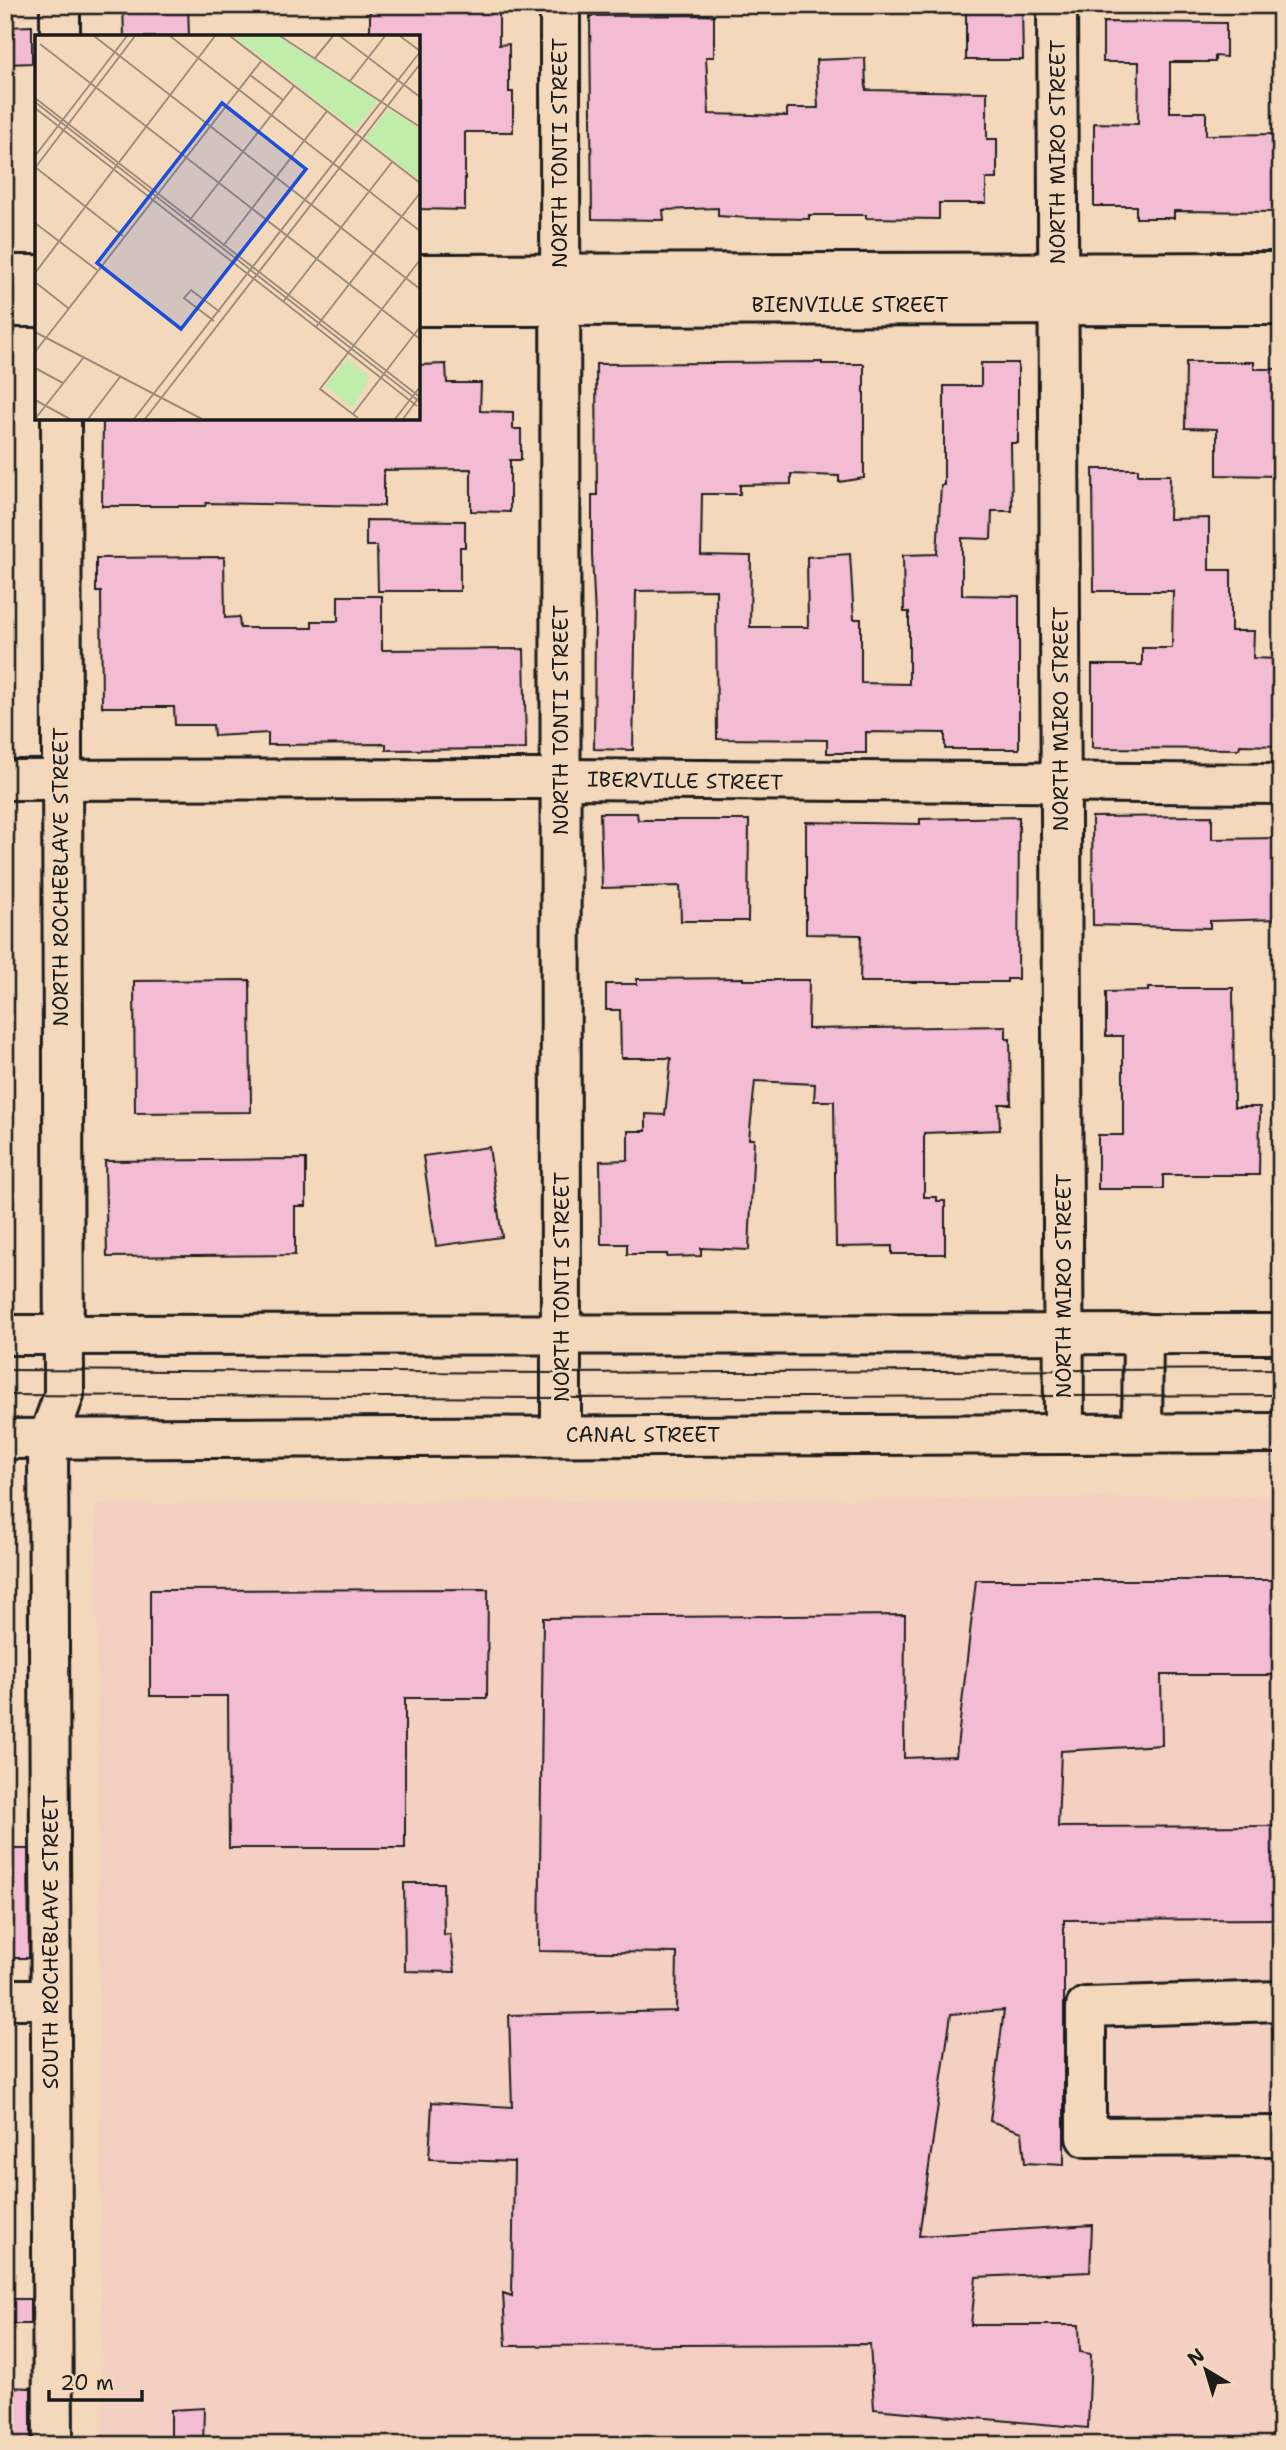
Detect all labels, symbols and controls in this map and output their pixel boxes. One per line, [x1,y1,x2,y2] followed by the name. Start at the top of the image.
[35,35,420,420] inset map
[546,38,574,268] street label: NORTH TONTI STREET
[1044,39,1072,265] street label: NORTH MIRO STREET
[751,291,949,319] street label: BIENVILLE STREET
[547,605,575,835] street label: NORTH TONTI STREET
[1047,606,1075,832] street label: NORTH MIRO STREET
[47,727,75,1027] street label: NORTH ROCHEBLAVE STREET
[587,765,783,797] street label: IBERVILLE STREET
[548,1172,576,1402] street label: NORTH TONTI STREET
[1050,1173,1078,1399] street label: NORTH MIRO STREET
[566,1421,720,1449] street label: CANAL STREET
[37,1795,65,2089] street label: SOUTH ROCHEBLAVE STREET
[1170,2334,1240,2404] north arrow
[1182,2343,1209,2371] text: N
[49,2359,142,2403] scale bar
[60,2369,114,2397] text: 20 m

